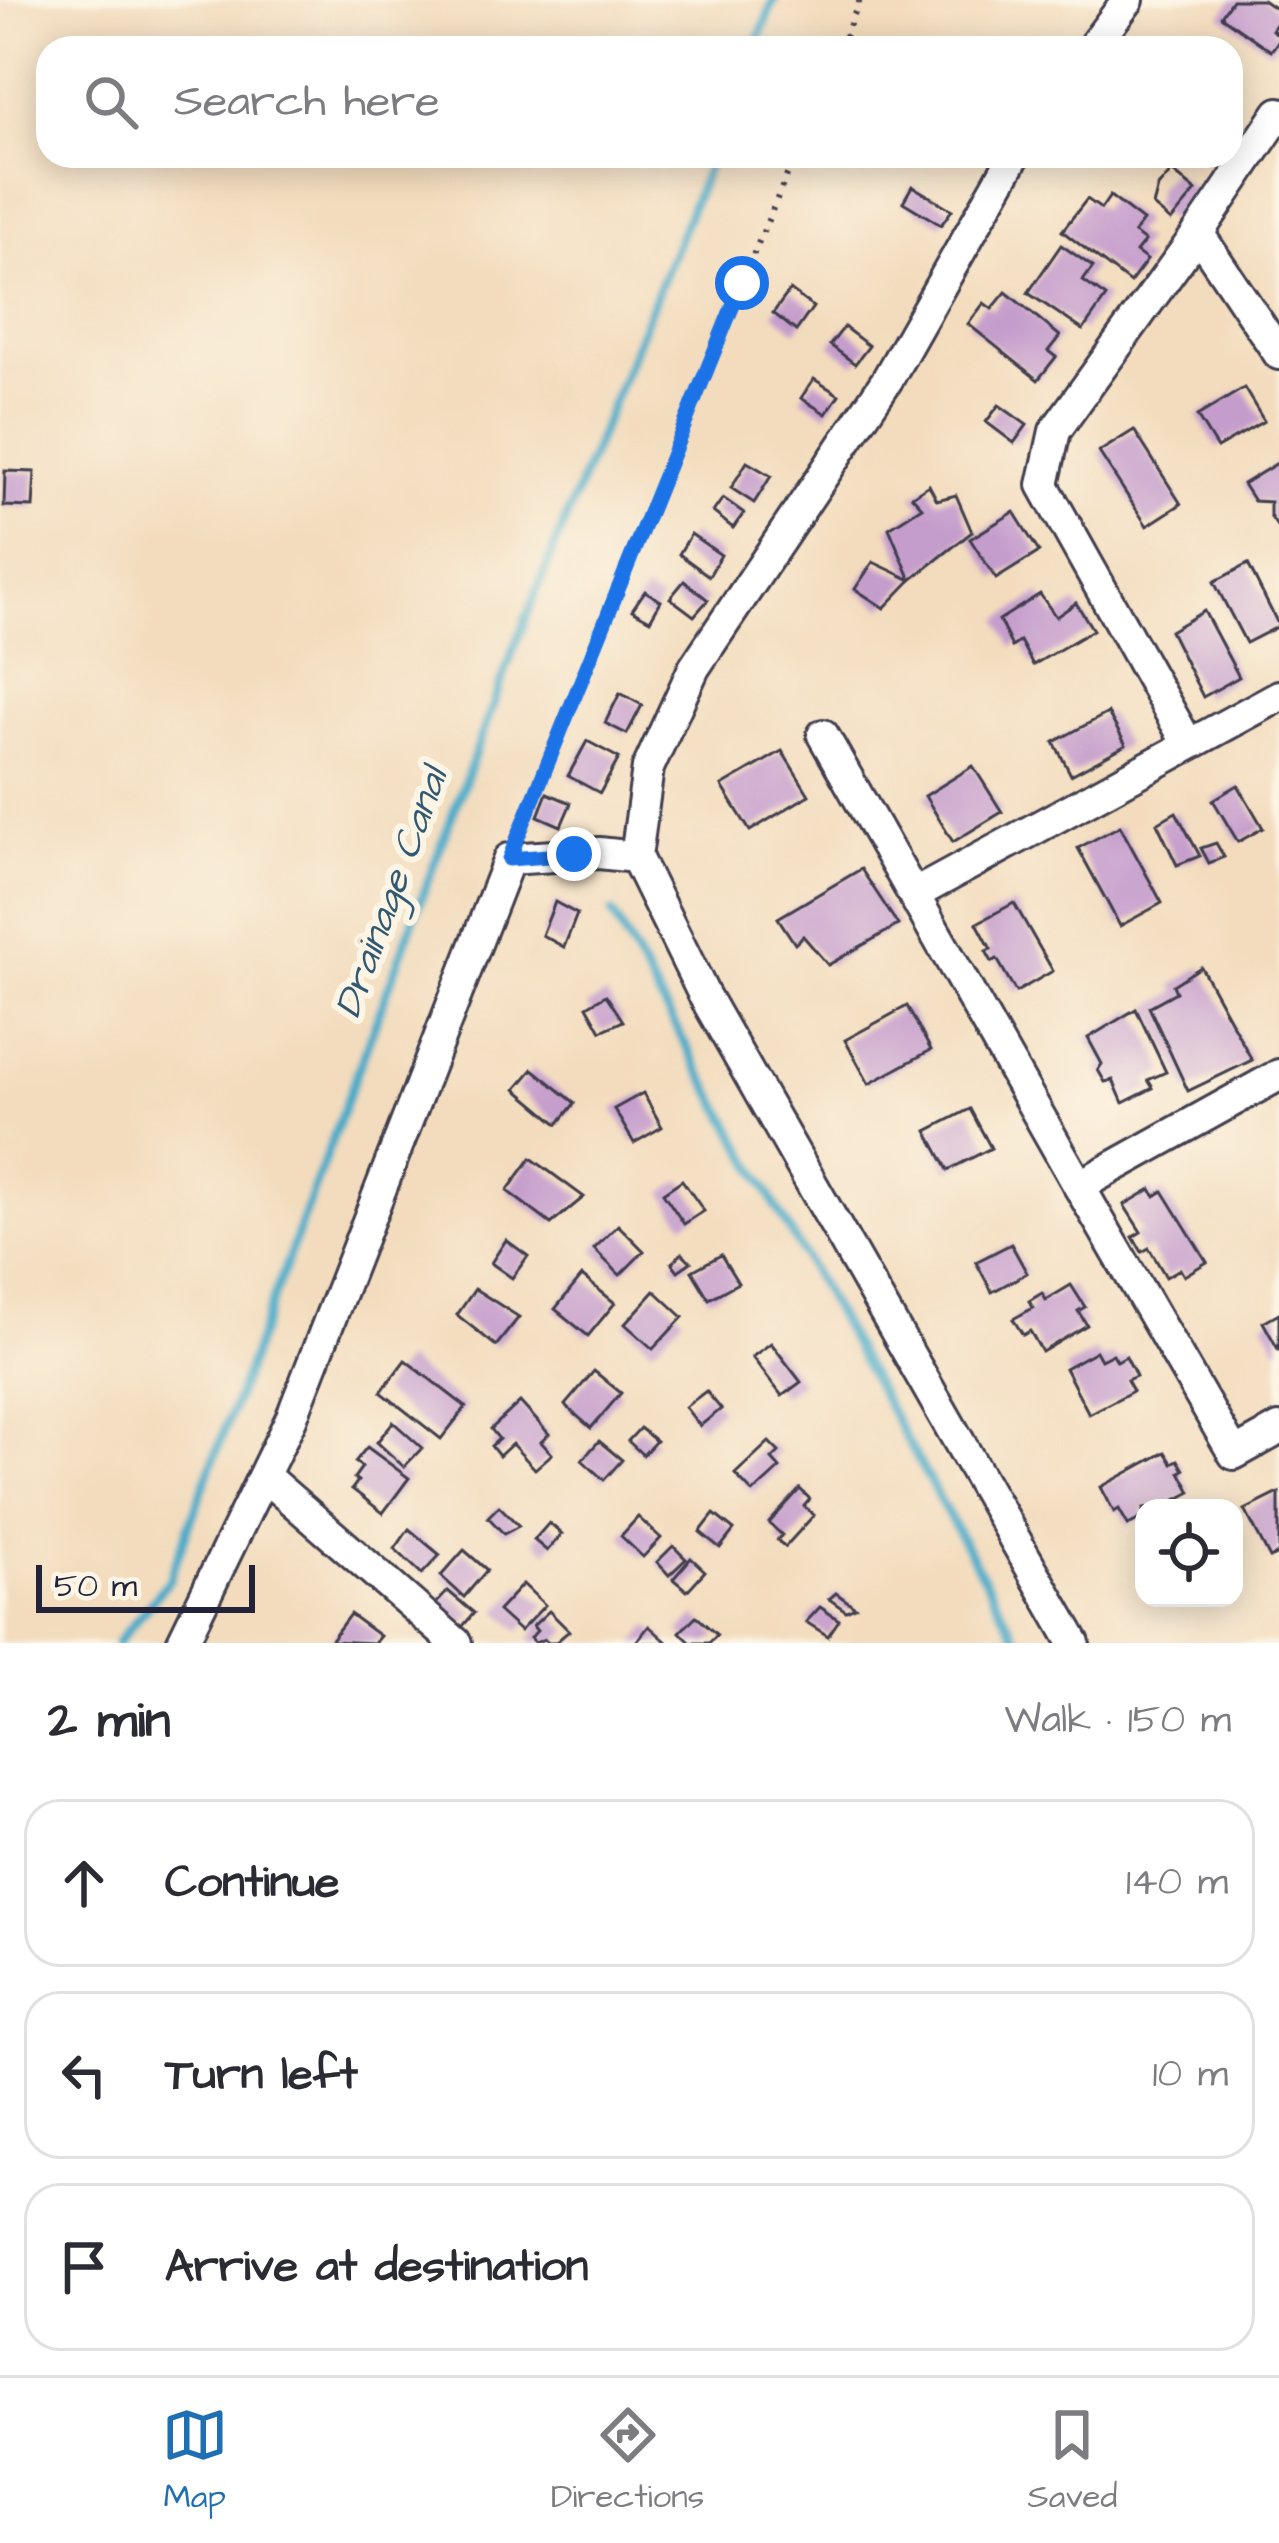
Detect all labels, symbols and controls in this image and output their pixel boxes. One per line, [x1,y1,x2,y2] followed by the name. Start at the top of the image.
[36,36,1243,168] search box
[78,69,144,135] icon: search
[174,71,440,133] text: Search here
[715,256,769,310] route start
[322,756,465,1026] water label: Drainage Canal
[547,827,601,881] route end
[1135,1499,1243,1607] map controls
[1135,1499,1243,1607] button: locate
[36,1559,255,1612] scale bar
[54,1563,137,1609] text: 50 m
[48,1686,171,1757] text: 2 min
[1005,1694,1231,1748] text: Walk · 150 m
[51,1850,117,1916] icon: ahead
[165,1852,339,1914] text: Continue
[1126,1856,1228,1910] text: 140 m
[51,2042,117,2108] icon: left
[165,2044,358,2106] text: Turn left
[1152,2048,1228,2102] text: 10 m
[51,2234,117,2300] icon: arrive
[165,2236,588,2298] text: Arrive at destination
[162,2402,228,2520] tab: Map
[551,2402,704,2520] tab: Directions
[1027,2402,1117,2520] tab: Saved

